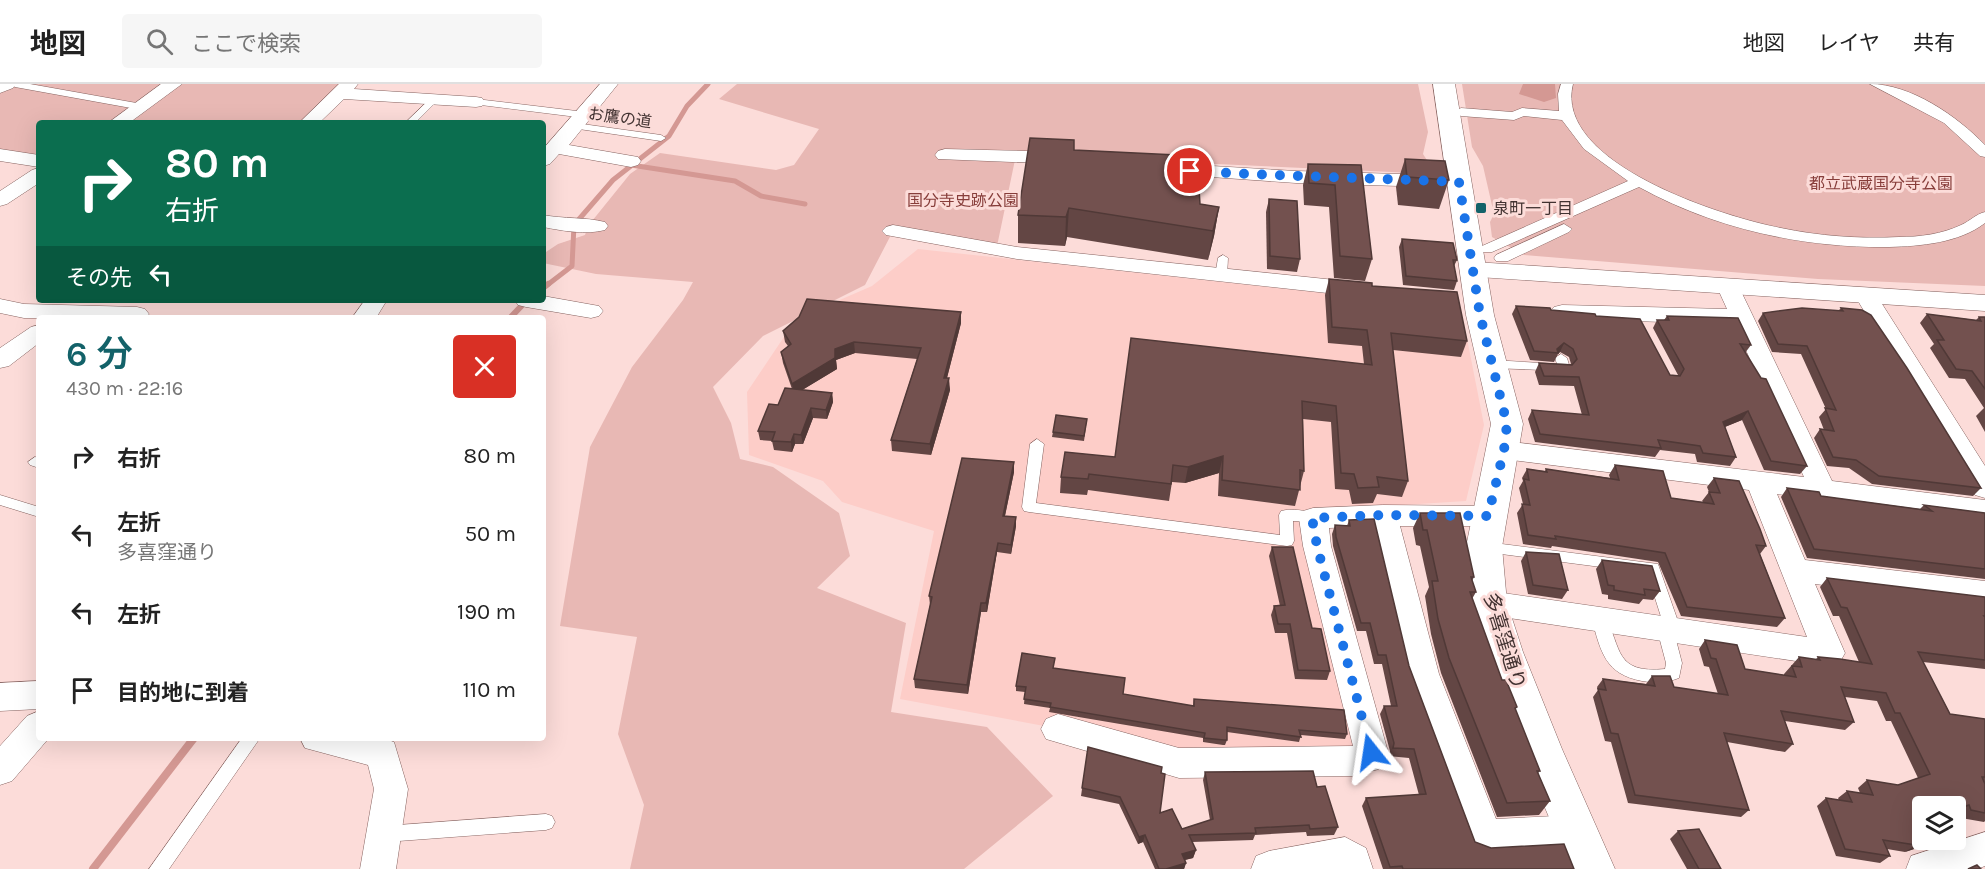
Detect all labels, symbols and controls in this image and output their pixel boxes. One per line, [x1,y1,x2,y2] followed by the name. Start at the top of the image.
[122,14,542,68] search box
[143,25,176,58] icon: search
[30,27,86,60] text: 地図
[191,31,301,57] text: ここで検索
[1743,31,1785,55] text: 地図
[1818,31,1880,55] text: レイヤ
[1913,31,1955,55] text: 共有
[587,104,653,131] street label: お鷹の道
[165,138,269,188] text: 80 m
[66,144,144,222] icon: right
[1164,145,1215,196] pin
[1173,154,1206,187] icon: arrive
[1809,174,1953,193] park label: 都立武蔵国分寺公園
[907,191,1019,210] park label: 国分寺史跡公園
[165,195,219,227] text: 右折
[1493,199,1573,218] place label: 泉町一丁目
[1474,201,1488,215] marker: 泉町一丁目
[144,258,177,291] icon: left
[66,265,132,291] text: その先
[66,333,132,375] text: 6 分
[453,335,516,398] button: close
[66,377,183,400] text: 430 m · 22:16
[66,440,99,473] icon: right
[464,443,516,469] text: 80 m
[117,446,161,472] text: 右折
[117,510,161,536] text: 左折
[66,518,99,551] icon: left
[465,521,516,547] text: 50 m
[117,541,217,564] text: 多喜窪通り
[1479,590,1530,692] street label: 多喜窪通り
[66,596,99,629] icon: left
[457,599,516,625] text: 190 m
[117,602,161,628] text: 左折
[66,674,99,707] icon: arrive
[463,677,516,703] text: 110 m
[117,680,249,706] text: 目的地に到着
[1339,720,1403,784] position arrow
[1912,796,1966,850] map controls
[1912,796,1966,850] button: layers

